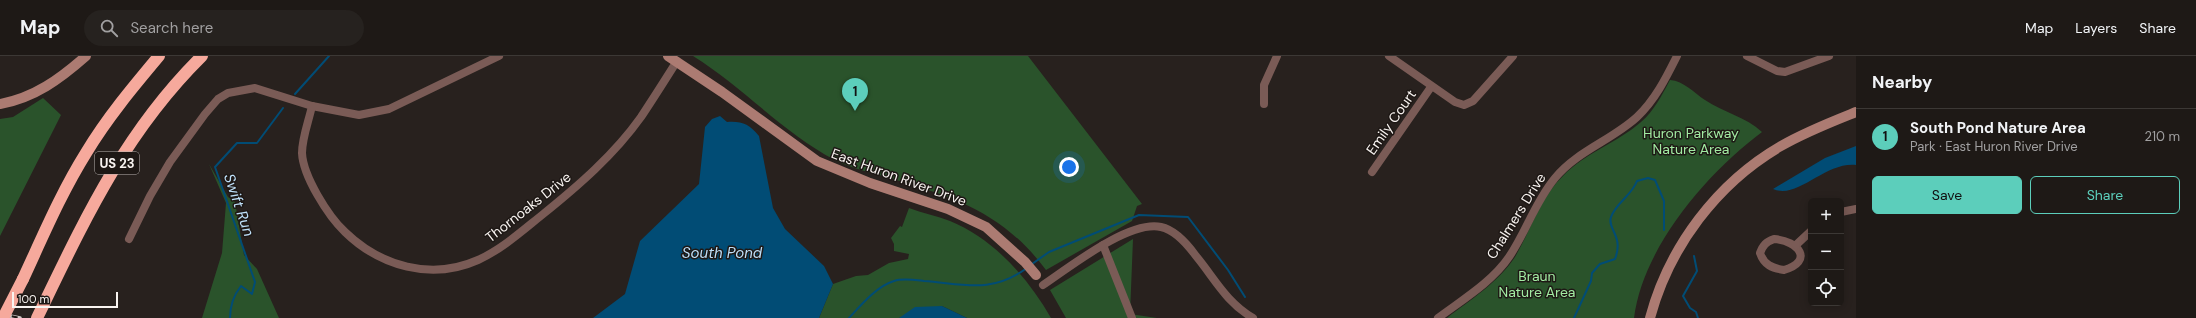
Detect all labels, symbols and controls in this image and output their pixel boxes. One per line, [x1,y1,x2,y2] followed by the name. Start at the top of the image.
[84,10,364,46] search box
[20,15,60,40] text: Map
[98,17,120,39] icon: search
[130,18,213,38] text: Search here
[2025,19,2053,37] text: Map
[2075,19,2117,37] text: Layers
[2139,19,2176,37] text: Share
[1872,71,1932,93] text: Nearby
[842,78,868,111] pin: 1
[1362,86,1420,158] street label: Emily Court
[1910,118,2086,138] text: South Pond Nature Area
[1643,124,1739,158] park label: Huron Parkway Nature Area
[1883,128,1887,145] text: 1
[2145,128,2180,145] text: 210 m
[1910,138,2078,155] text: Park · East Huron River Drive
[829,144,969,210] street label: East Huron River Drive
[95,152,139,174] road number: US 23
[1059,157,1079,177] your location
[482,168,575,246] street label: Thornoaks Drive
[1482,169,1550,262] street label: Chalmers Drive
[219,171,259,239] water label: Swift Run
[1872,176,2022,214] button: Save
[2030,176,2180,214] button: Share
[1808,198,1844,306] map controls
[1808,198,1844,234] button: +
[1808,234,1844,270] button: −
[682,243,763,263] water label: South Pond
[1499,267,1575,301] park label: Braun Nature Area
[1808,270,1844,306] button: locate
[12,290,118,309] scale bar
[18,292,49,306] text: 100 m

